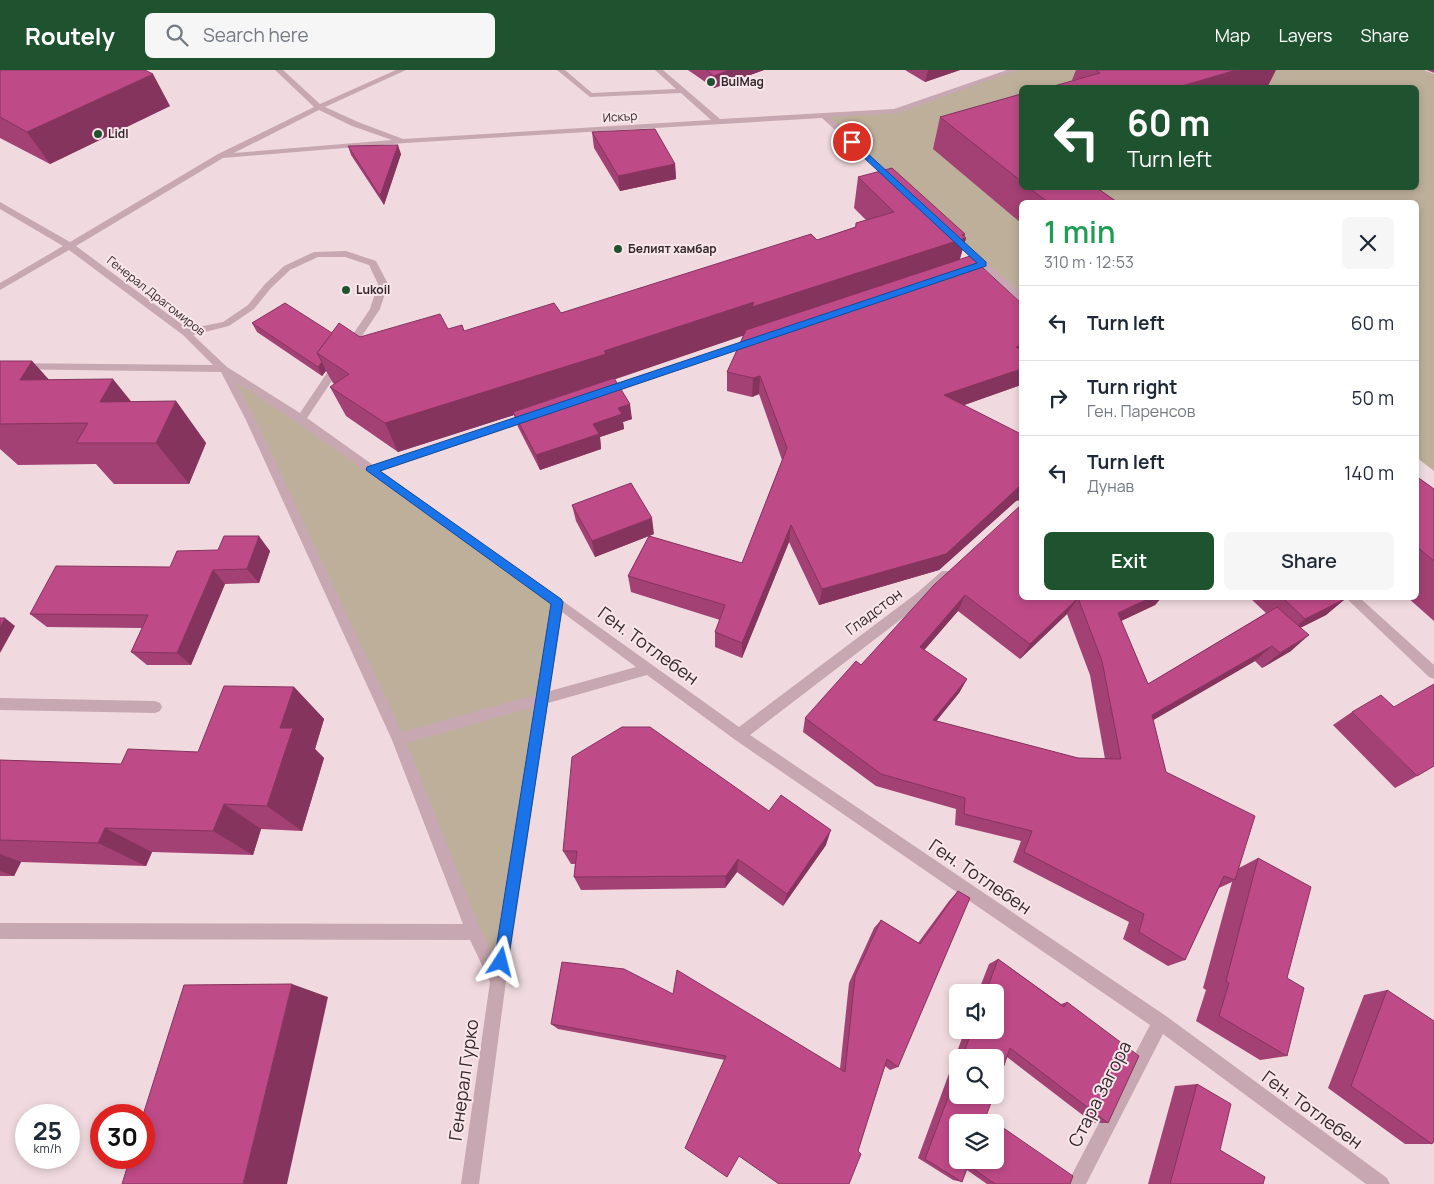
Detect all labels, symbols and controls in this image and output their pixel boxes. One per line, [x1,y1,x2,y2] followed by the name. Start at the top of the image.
[145,13,495,58] search box
[25,19,115,52] text: Routely
[163,21,191,49] icon: search
[203,22,309,48] text: Search here
[1215,23,1250,47] text: Map
[1278,23,1332,47] text: Layers
[1360,23,1409,47] text: Share
[721,73,764,90] place label: BulMag
[705,76,717,88] marker: BulMag
[1127,99,1210,147] text: 60 m
[1044,105,1109,170] icon: left
[602,107,638,126] street label: Искър
[831,121,873,163] pin
[108,125,129,142] place label: Lidl
[92,128,104,140] marker: Lidl
[838,128,866,156] icon: arrive
[1127,144,1212,174] text: Turn left
[1044,211,1116,252] text: 1 min
[1342,217,1394,269] button: close
[628,240,717,257] place label: Белият хамбар
[612,243,624,255] marker: Белият хамбар
[1044,251,1134,273] text: 310 m · 12:53
[104,252,210,340] street label: Генерал Драгомиров
[356,281,390,298] place label: Lukoil
[340,284,352,296] marker: Lukoil
[1044,309,1072,337] icon: left
[1087,310,1165,336] text: Turn left
[1351,310,1394,336] text: 60 m
[1087,374,1177,400] text: Turn right
[1044,384,1072,412] icon: right
[1352,385,1394,411] text: 50 m
[1087,400,1195,422] text: Ген. Паренсов
[1087,449,1165,475] text: Turn left
[1044,459,1072,487] icon: left
[1344,460,1394,486] text: 140 m
[1087,475,1134,497] text: Дунав
[1044,532,1214,590] button: Exit
[1224,532,1394,590] button: Share
[841,583,906,640] street label: Гладстон
[593,601,704,690] street label: Ген. Тотлебен
[925,833,1037,919] street label: Ген. Тотлебен
[474,935,526,987] position arrow
[949,984,1004,1169] map controls
[949,984,1004,1039] button: sound
[443,1018,483,1142] street label: Генерал Гурко
[1062,1036,1136,1151] street label: Стара Загора
[949,1049,1004,1104] button: search
[1257,1065,1368,1154] street label: Ген. Тотлебен
[90,1104,155,1169] speed limit sign: 30
[33,1113,62,1148] text: 25
[949,1114,1004,1169] button: layers
[34,1140,61,1157] text: km/h

